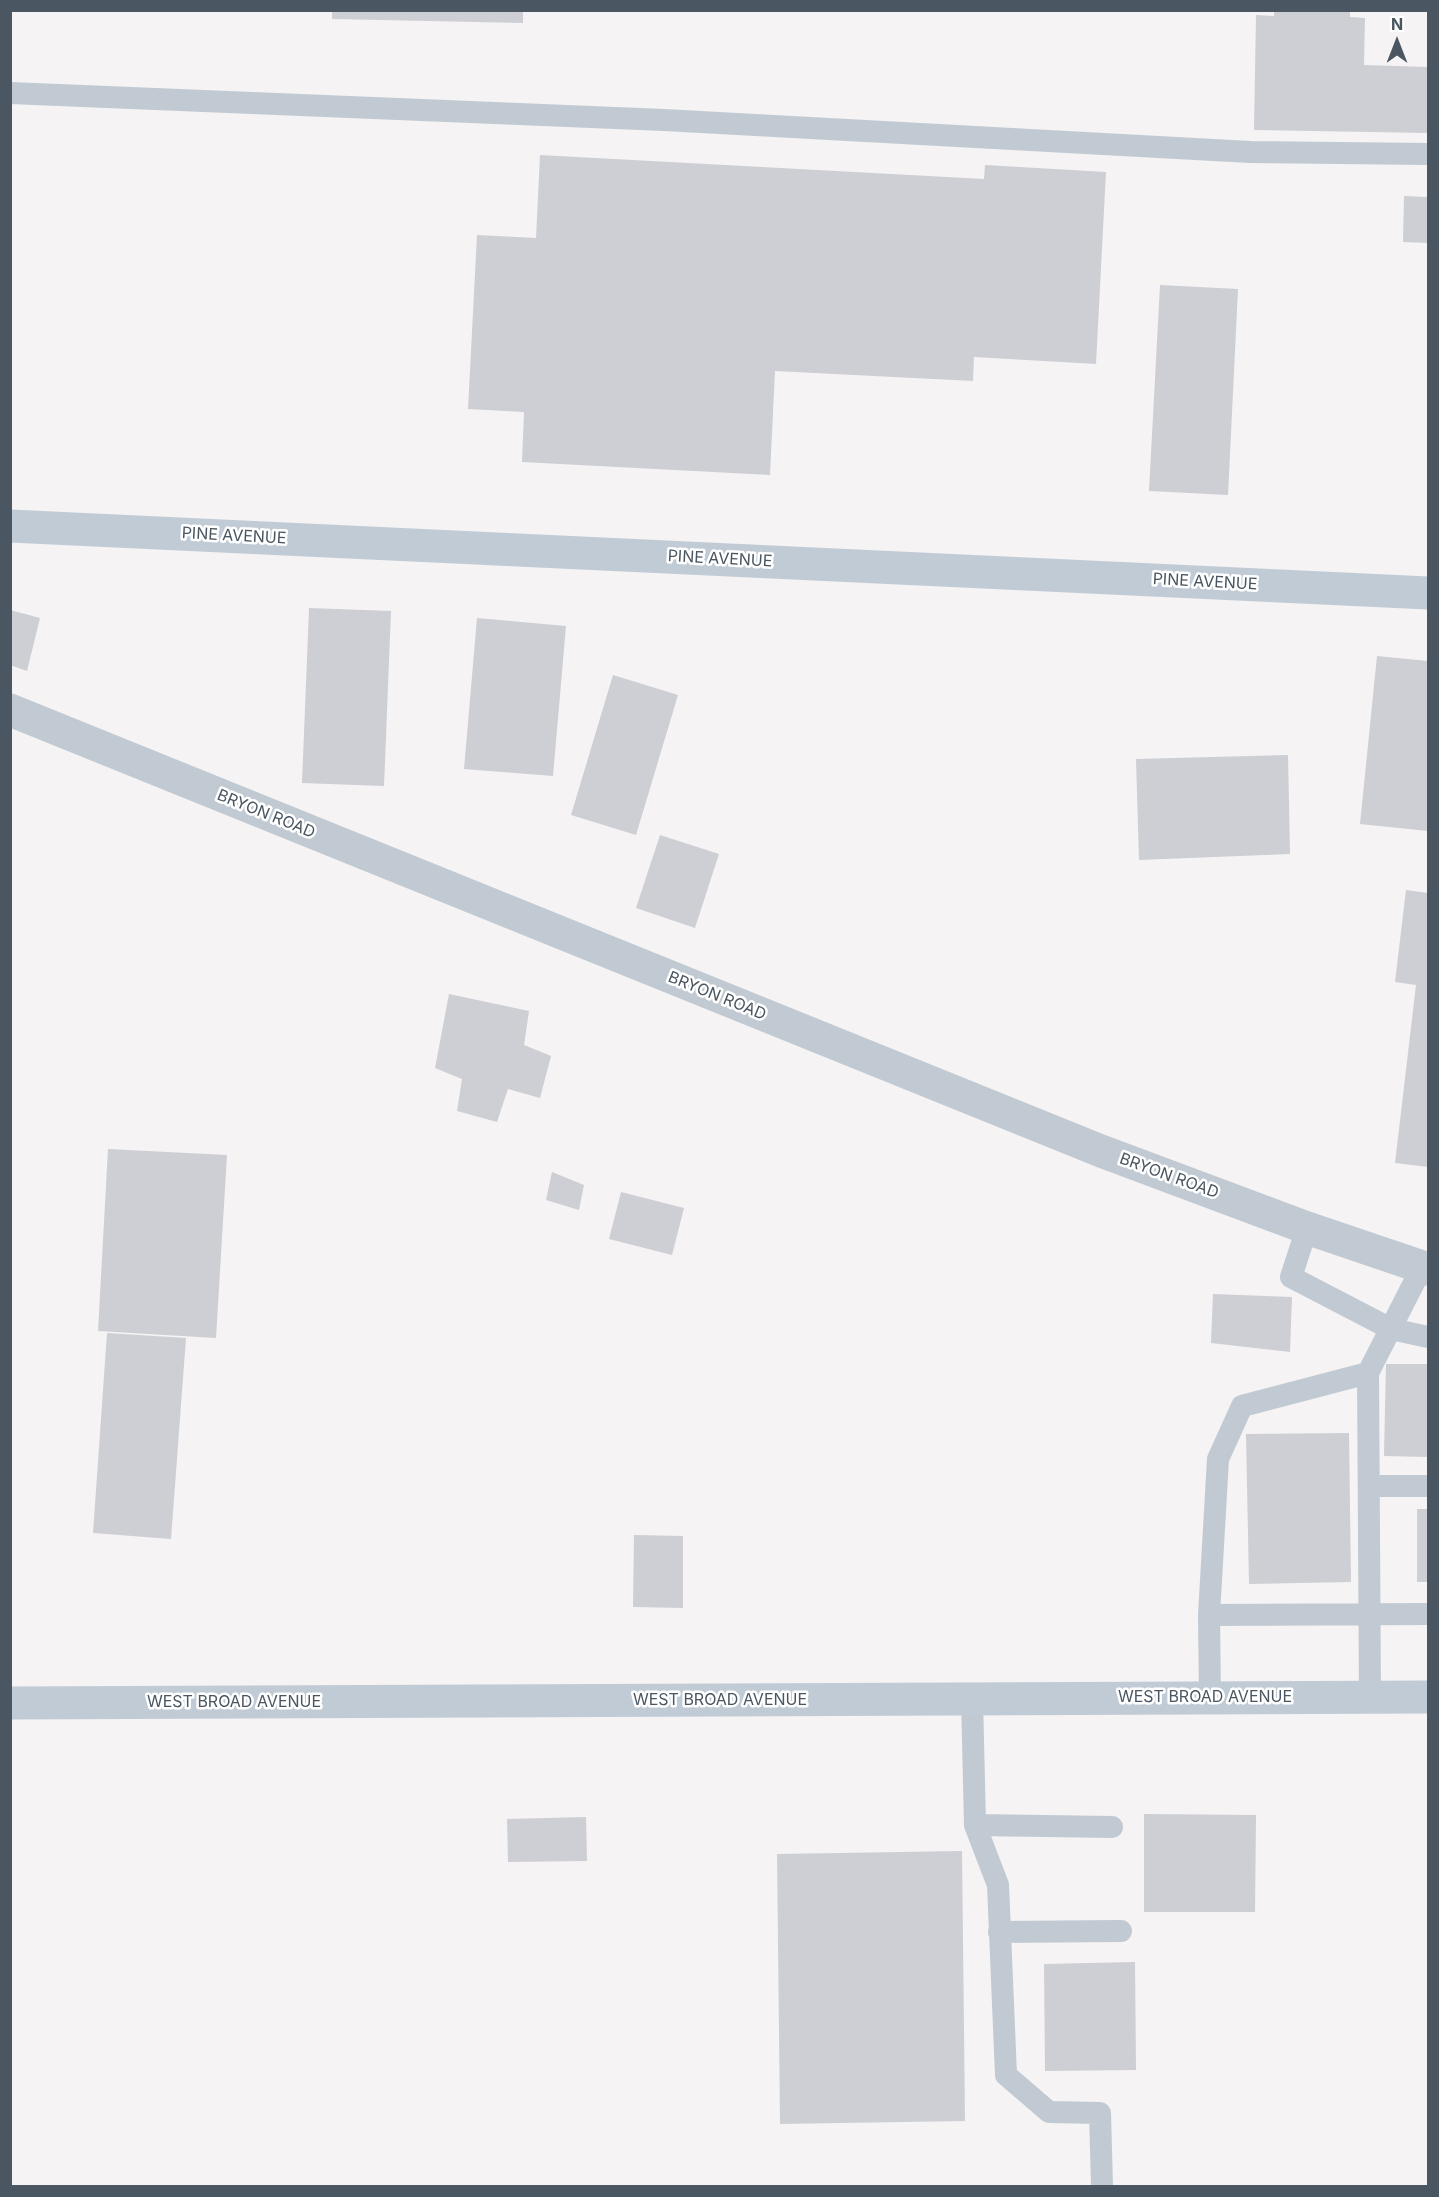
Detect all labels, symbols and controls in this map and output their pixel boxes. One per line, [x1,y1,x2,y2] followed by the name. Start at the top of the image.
[1367,12,1427,72] north arrow
[1391,14,1403,34] text: N
[181,524,287,548] street label: PINE AVENUE
[667,547,773,571] street label: PINE AVENUE
[1152,570,1258,594] street label: PINE AVENUE
[214,786,318,842] street label: BRYON ROAD
[665,968,769,1024] street label: BRYON ROAD
[1117,1149,1221,1203] street label: BRYON ROAD
[1118,1687,1292,1707] street label: WEST BROAD AVENUE
[633,1690,807,1710] street label: WEST BROAD AVENUE
[147,1692,321,1712] street label: WEST BROAD AVENUE

